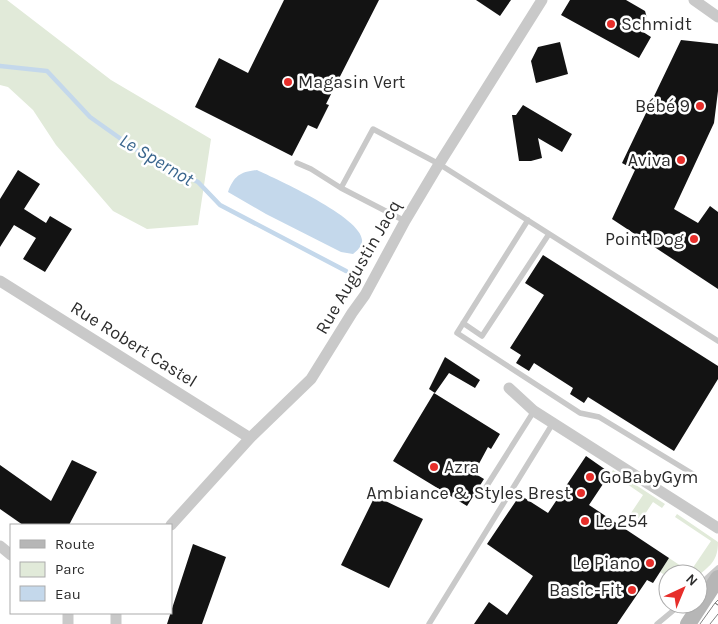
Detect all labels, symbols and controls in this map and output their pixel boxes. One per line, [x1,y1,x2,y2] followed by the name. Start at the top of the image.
[621,13,692,35] place label: Schmidt
[605,18,617,30] marker: Schmidt
[298,71,405,93] place label: Magasin Vert
[282,76,294,88] marker: Magasin Vert
[635,95,690,117] place label: Bébé 9
[694,100,706,112] marker: Bébé 9
[115,129,198,191] water label: Le Spernot
[628,149,671,171] place label: Aviva
[675,154,687,166] marker: Aviva
[311,196,405,338] street label: Rue Augustin Jacq
[605,228,684,250] place label: Point Dog
[688,233,700,245] marker: Point Dog
[67,296,201,392] street label: Rue Robert Castel
[444,456,479,478] place label: Azra
[428,461,440,473] marker: Azra
[600,466,698,488] place label: GoBabyGym
[584,471,596,483] marker: GoBabyGym
[366,482,571,504] place label: Ambiance & Styles Brest
[575,487,587,499] marker: Ambiance & Styles Brest
[595,510,648,532] place label: Le 254
[579,515,591,527] marker: Le 254
[10,524,172,614] legend
[55,535,95,553] text: Route
[572,552,640,574] place label: Le Piano
[644,557,656,569] marker: Le Piano
[55,560,85,578] text: Parc
[658,564,708,614] north arrow
[682,570,701,590] text: N
[549,579,622,601] place label: Basic-Fit
[626,584,638,596] marker: Basic-Fit
[55,585,81,603] text: Eau

